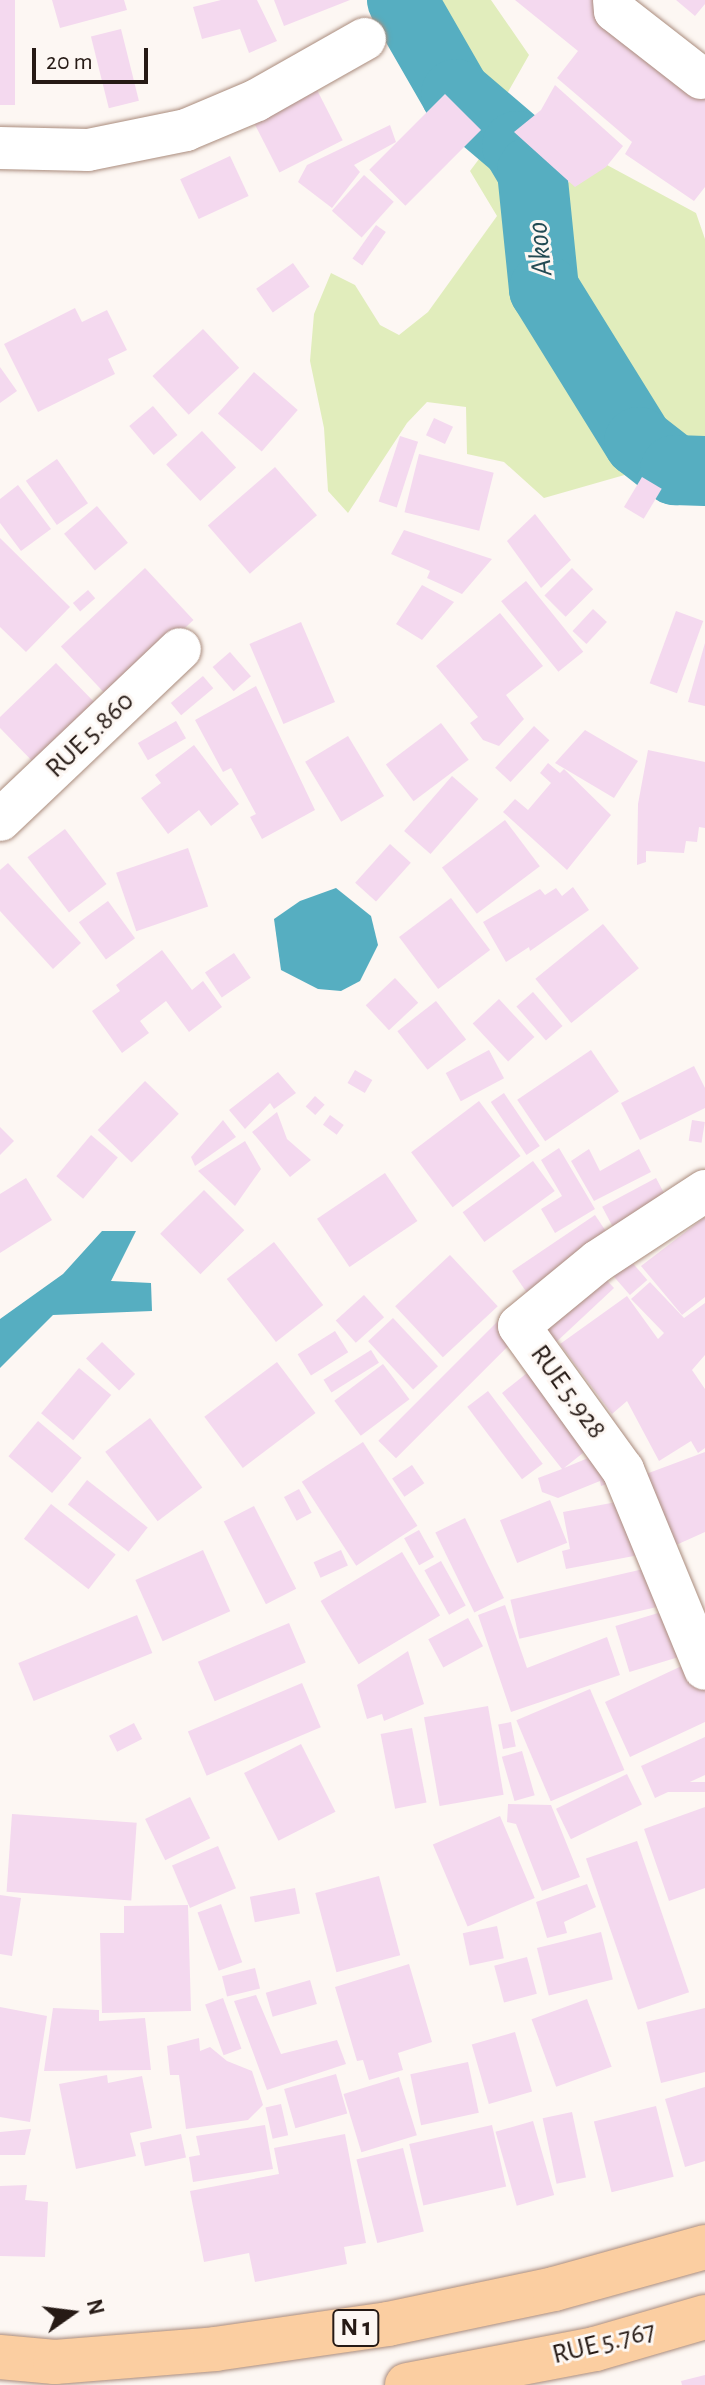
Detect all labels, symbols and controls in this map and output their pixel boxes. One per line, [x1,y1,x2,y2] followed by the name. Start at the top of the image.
[36,32,152,82] scale bar
[46,50,93,74] text: 20 m
[519,220,561,278] water label: Akoo
[39,685,141,785] street label: RUE 5.860
[523,1338,613,1446] street label: RUE 5.928
[32,2273,112,2353] north arrow
[83,2297,108,2317] text: N
[332,2306,380,2350] road number: N 1
[549,2314,659,2372] street label: RUE 5.767

